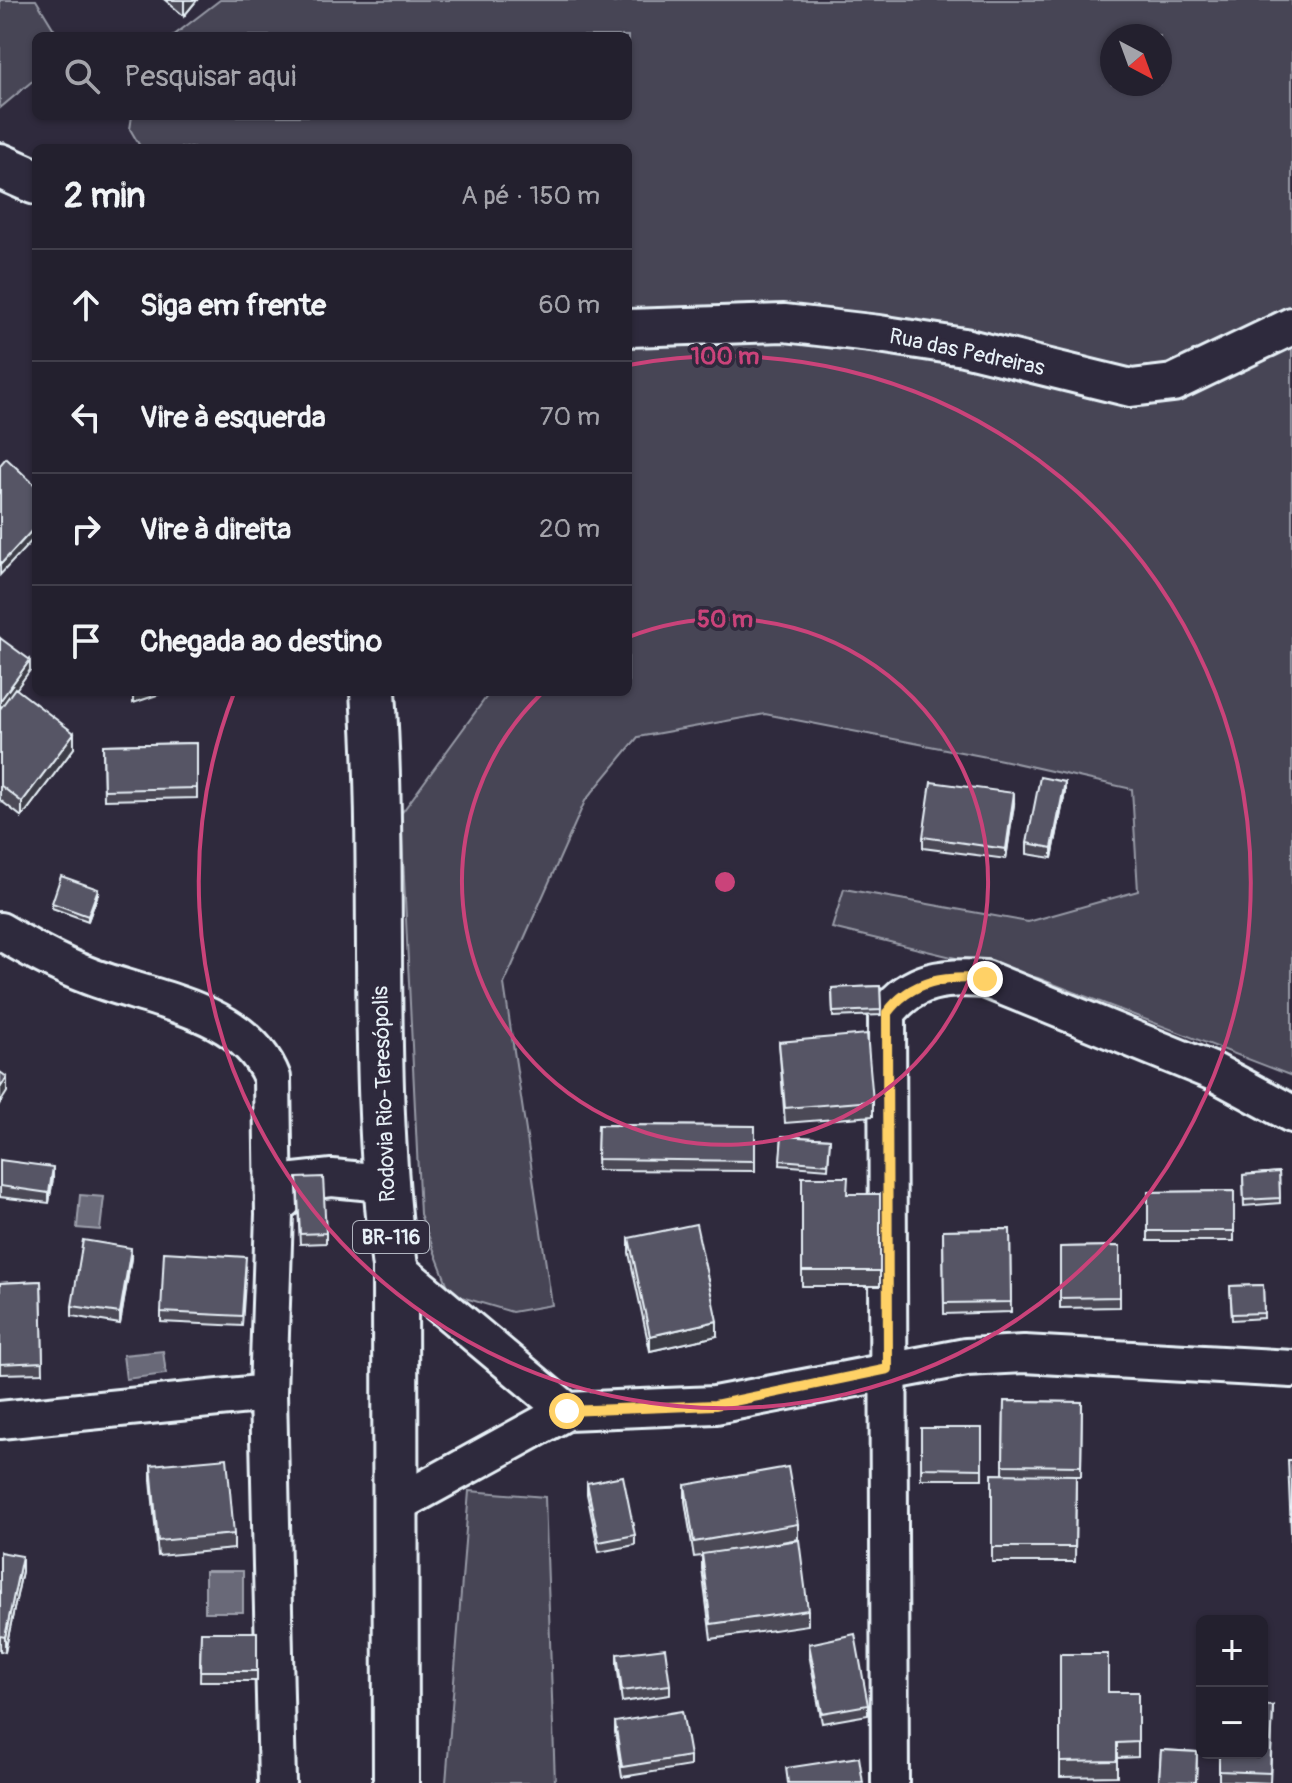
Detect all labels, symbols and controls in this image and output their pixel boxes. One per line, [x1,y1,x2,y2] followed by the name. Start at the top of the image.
[1100,24,1172,96] north arrow
[32,32,632,120] search box
[60,54,104,98] icon: search
[124,58,296,95] text: Pesquisar aqui
[64,175,146,218] text: 2 min
[461,180,600,212] text: A pé · 150 m
[64,283,108,327] icon: ahead
[140,287,326,324] text: Siga em frente
[538,289,600,321] text: 60 m
[887,322,1047,382] street label: Rua das Pedreiras
[691,342,759,371] text: 100 m
[64,395,108,439] icon: left
[140,399,326,436] text: Vire à esquerda
[540,401,600,433] text: 70 m
[64,507,108,551] icon: right
[140,511,291,548] text: Vire à direita
[539,513,600,545] text: 20 m
[697,605,753,634] text: 50 m
[64,619,108,663] icon: arrive
[140,623,382,660] text: Chegada ao destino
[711,868,739,896] centre of rings
[967,961,1003,997] route end
[366,985,402,1203] street label: Rodovia Rio-Teresópolis
[353,1221,429,1253] road number: BR-116
[549,1393,585,1429] route start
[1196,1615,1268,1759] map controls
[1196,1615,1268,1687] button: +
[1196,1687,1268,1759] button: −

